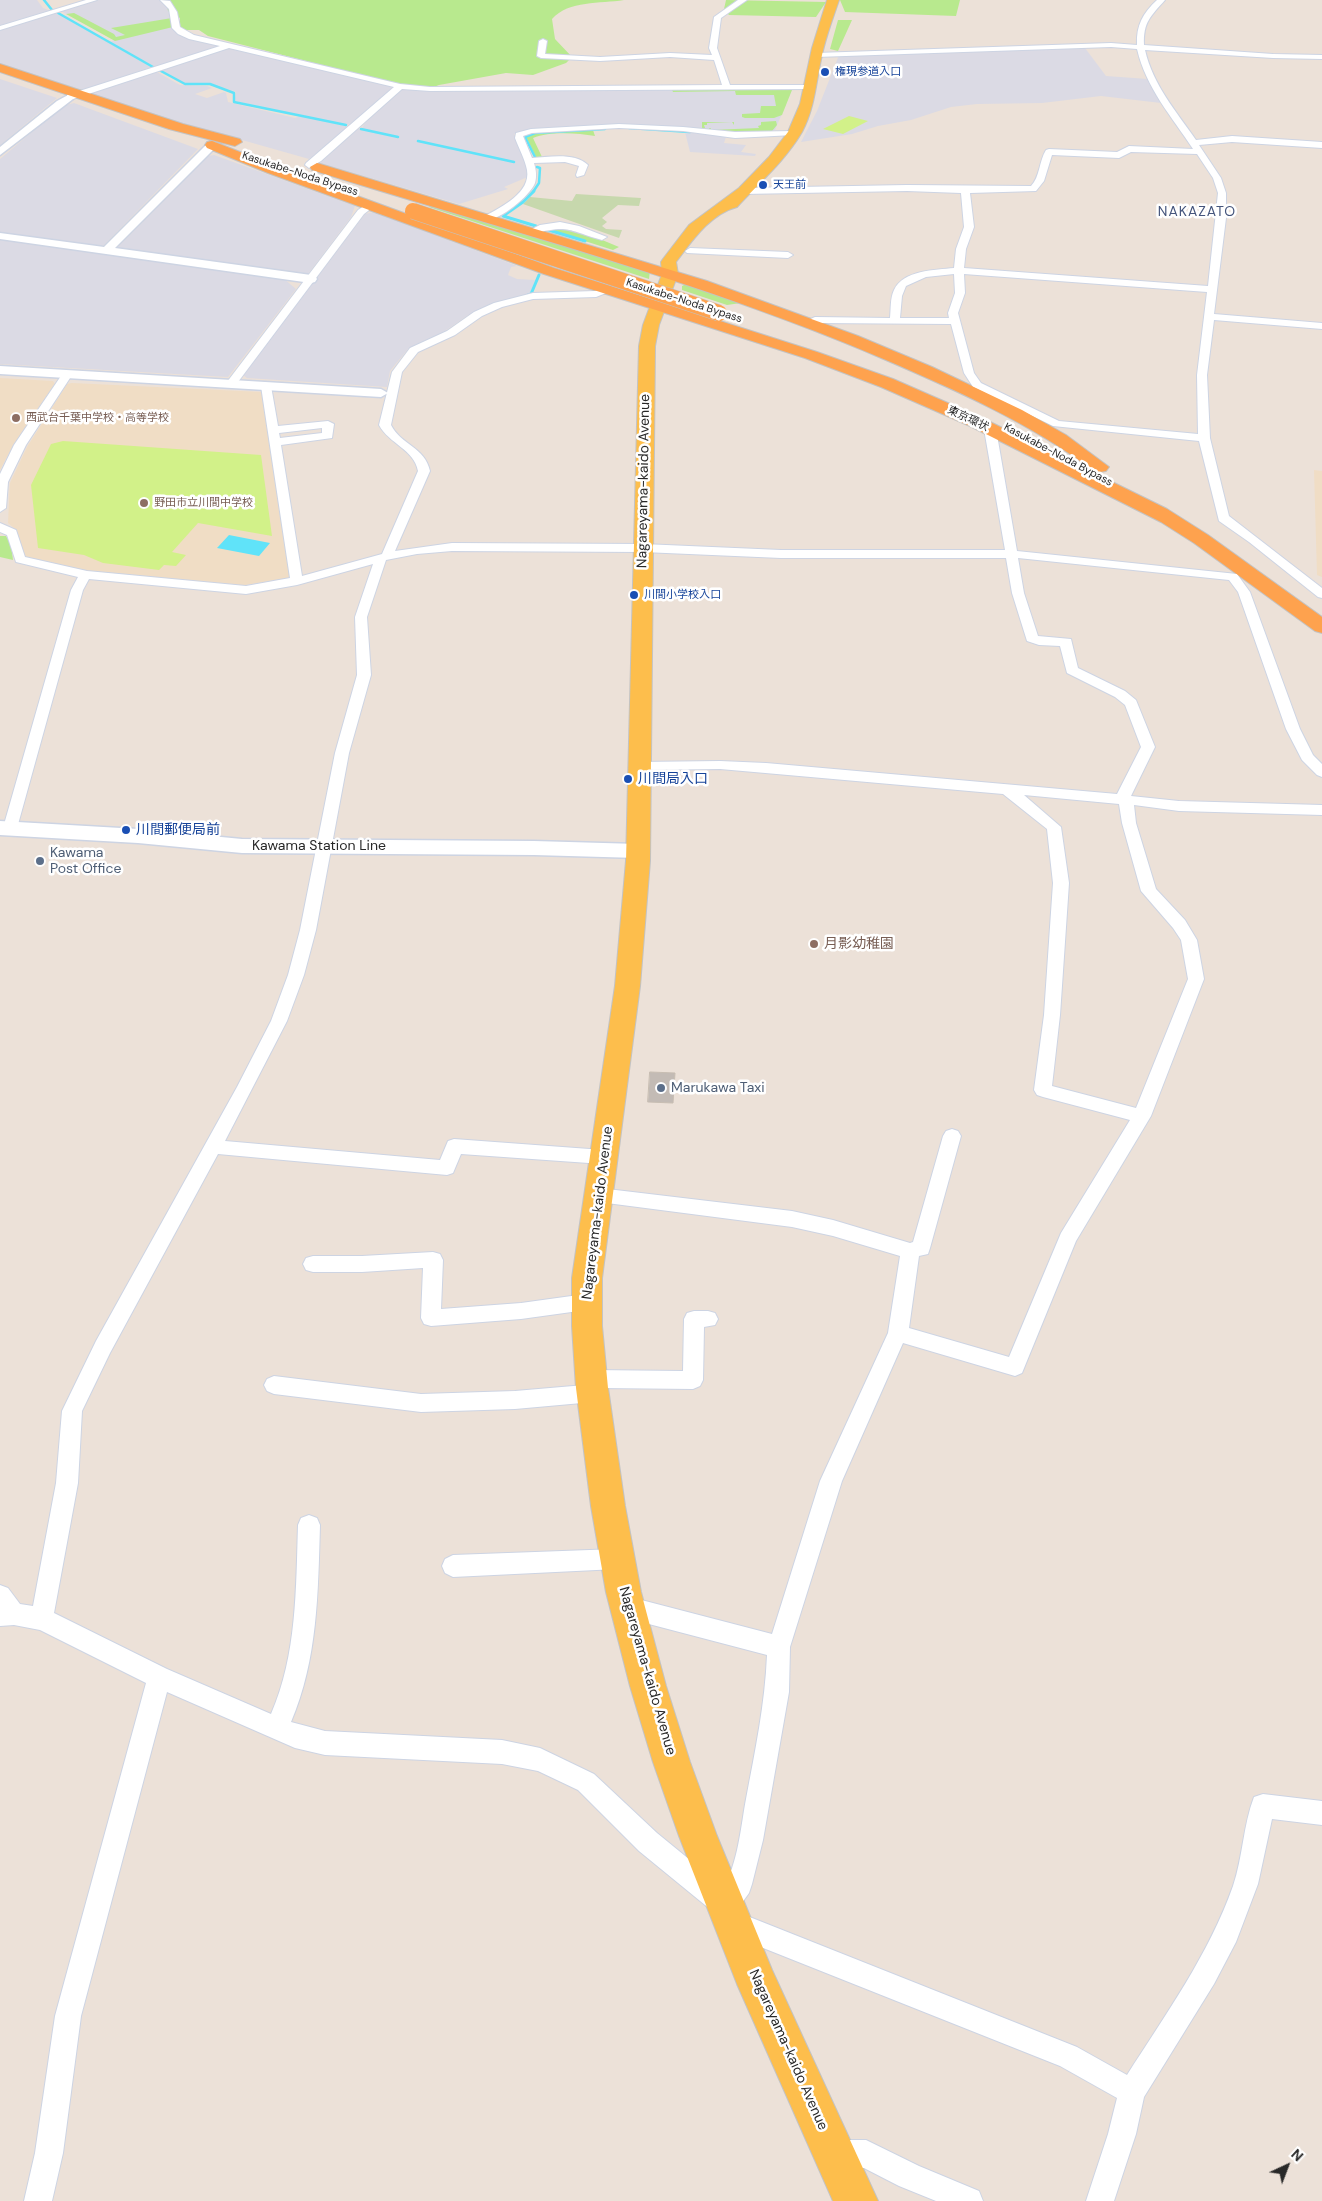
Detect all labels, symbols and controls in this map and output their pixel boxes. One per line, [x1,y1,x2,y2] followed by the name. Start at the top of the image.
[835,65,901,79] place label: 権現参道入口
[819,66,831,78] marker: 権現参道入口
[240,149,360,199] street label: Kasukabe-Noda Bypass
[773,178,806,192] place label: 天王前
[757,179,769,191] marker: 天王前
[1157,204,1237,220] district label: NAKAZATO
[624,276,744,326] street label: Kasukabe-Noda Bypass
[634,394,654,568] street label: Nagareyama-kaido Avenue
[945,404,991,434] street label: 東京環状
[26,411,169,425] place label: 西武台千葉中学校・高等学校
[10,412,22,424] marker: 西武台千葉中学校・高等学校
[1001,421,1115,489] street label: Kasukabe-Noda Bypass
[154,496,253,510] place label: 野田市立川間中学校
[138,497,150,509] marker: 野田市立川間中学校
[644,588,721,602] place label: 川間小学校入口
[628,589,640,601] marker: 川間小学校入口
[638,771,708,787] place label: 川間局入口
[622,773,634,785] marker: 川間局入口
[136,822,220,838] place label: 川間郵便局前
[120,824,132,836] marker: 川間郵便局前
[252,838,386,854] street label: Kawama Station Line
[50,845,121,878] place label: Kawama Post Office
[34,855,46,867] marker: Kawama Post Office
[824,936,894,952] place label: 月影幼稚園
[808,938,820,950] marker: 月影幼稚園
[671,1080,765,1096] place label: Marukawa Taxi
[655,1082,667,1094] marker: Marukawa Taxi
[579,1125,617,1301] street label: Nagareyama-kaido Avenue
[615,1585,679,1757] street label: Nagareyama-kaido Avenue
[745,1967,831,2133] street label: Nagareyama-kaido Avenue
[1262,2141,1312,2191] north arrow
[1287,2145,1307,2165] text: N

